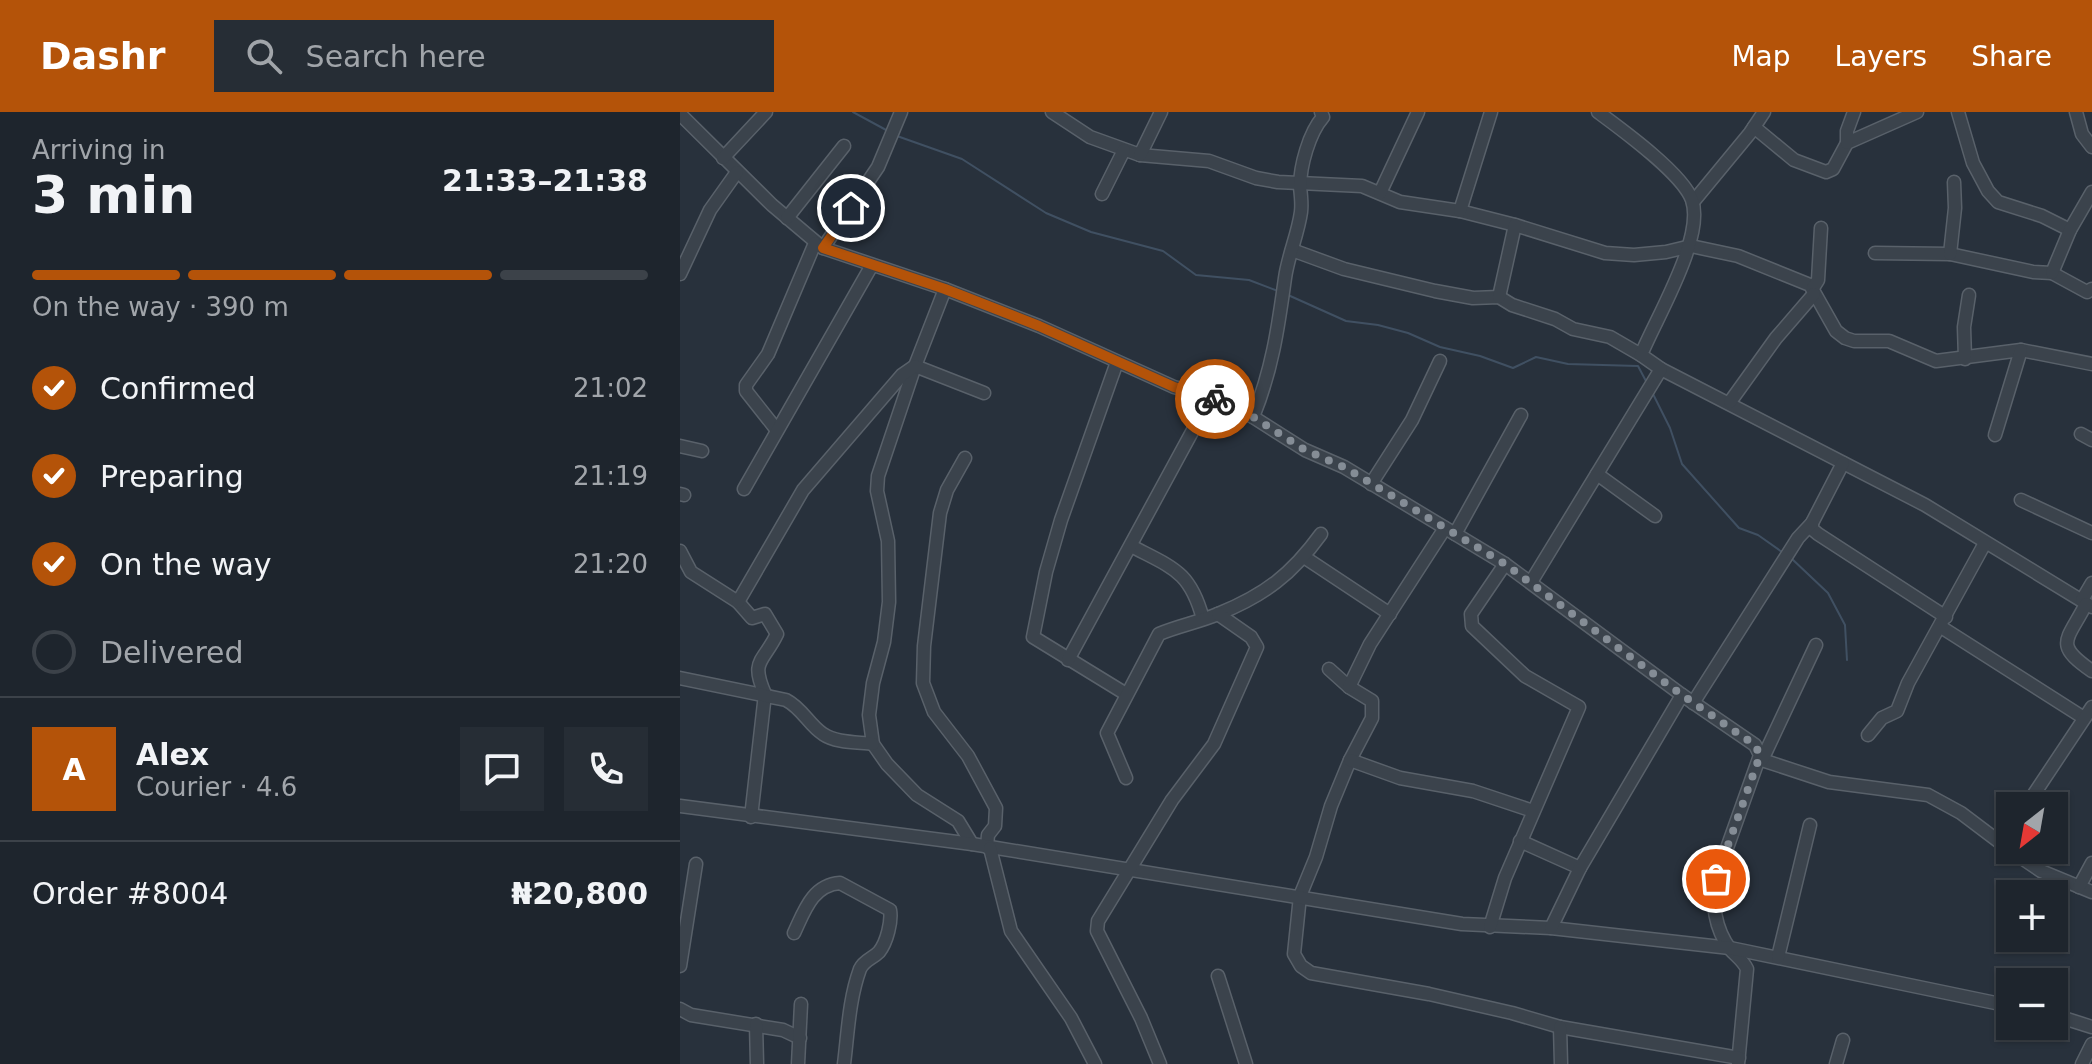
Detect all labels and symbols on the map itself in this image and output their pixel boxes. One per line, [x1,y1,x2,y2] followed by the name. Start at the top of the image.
[817,174,885,242] pin
[1175,359,1255,439] courier
[1996,792,2068,864] north arrow
[1682,845,1750,913] pin

